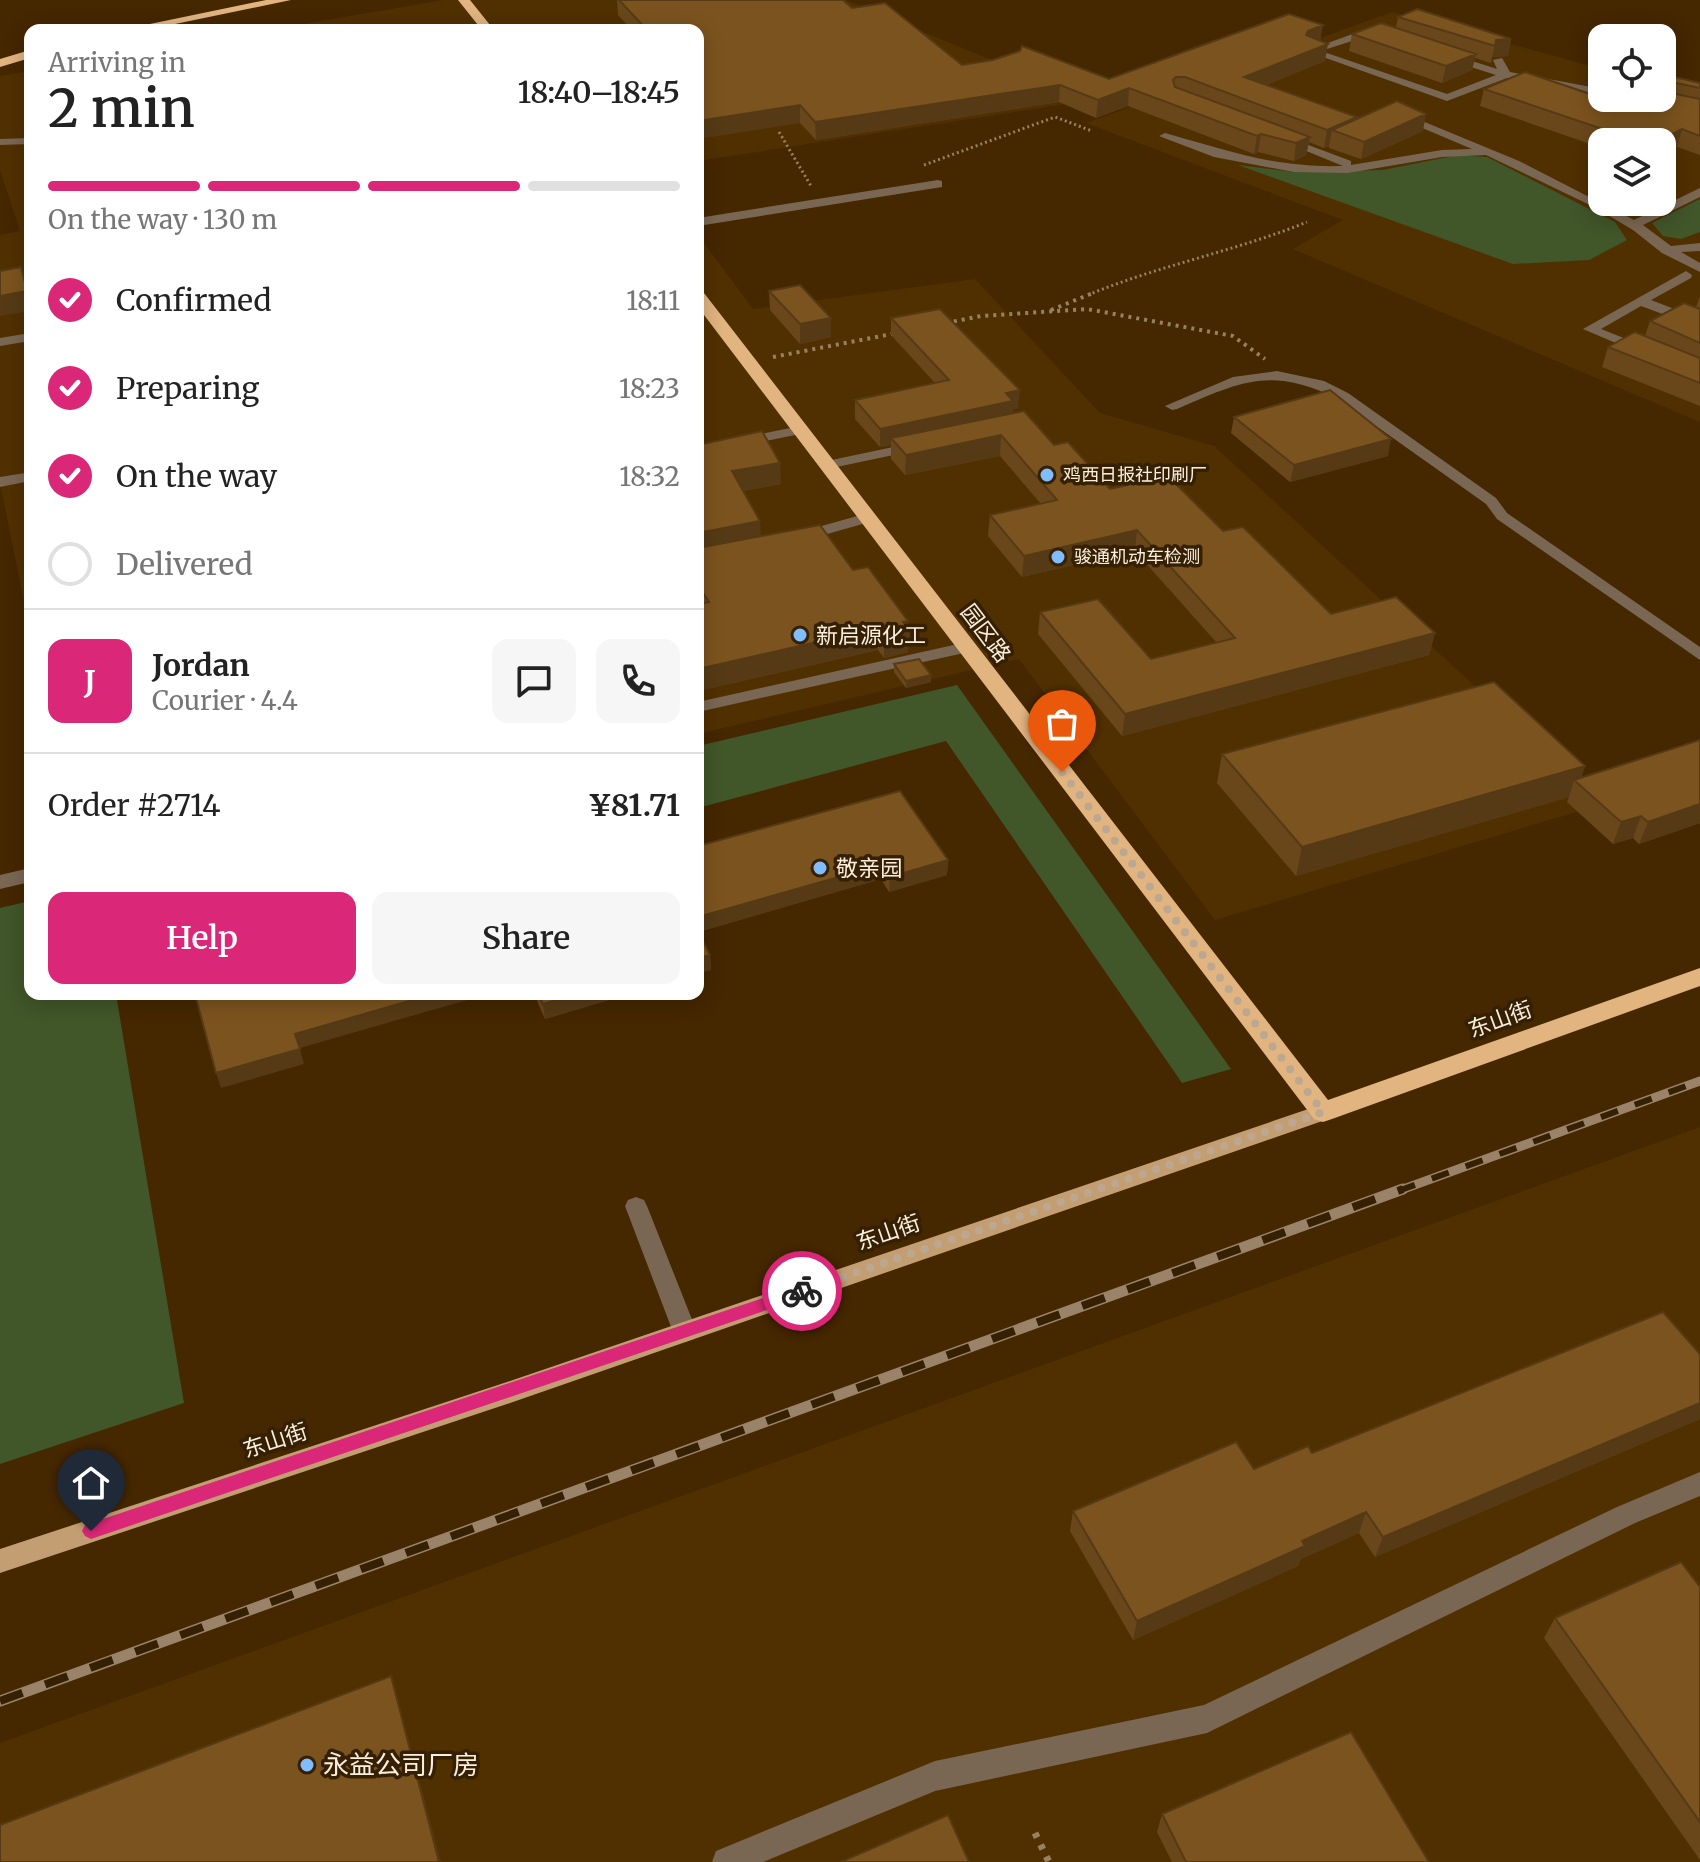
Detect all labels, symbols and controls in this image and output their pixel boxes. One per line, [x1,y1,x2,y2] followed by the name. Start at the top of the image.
[1588,24,1676,216] map controls
[1588,24,1676,112] button: locate
[48,46,186,79] text: Arriving in
[518,73,680,111] text: 18:40–18:45
[48,76,195,141] text: 2 min
[1588,128,1676,216] button: layers
[48,203,277,236] text: On the way · 130 m
[48,278,92,322] icon: check
[116,281,271,319] text: Confirmed
[626,284,680,317] text: 18:11
[48,366,92,410] icon: check
[116,369,259,407] text: Preparing
[619,372,680,405] text: 18:23
[48,454,92,498] icon: check
[116,457,277,495] text: On the way
[619,460,680,493] text: 18:32
[1063,463,1207,486] place label: 鸡西日报社印刷厂
[1038,466,1056,484] marker: 鸡西日报社印刷厂
[116,545,253,583] text: Delivered
[1074,545,1200,568] place label: 骏通机动车检测
[1049,548,1067,566] marker: 骏通机动车检测
[955,598,1017,668] street label: 园区路
[816,621,926,649] place label: 新启源化工
[791,626,809,644] marker: 新启源化工
[492,639,576,723] button: chat
[596,639,680,723] button: phone
[152,646,250,684] text: Jordan
[84,662,96,700] text: J
[152,684,298,717] text: Courier · 4.4
[1028,690,1096,772] pin
[1040,702,1084,746] icon: bag
[48,786,221,824] text: Order #2714
[588,786,680,824] text: ¥81.71
[836,854,902,882] place label: 敬亲园
[811,859,829,877] marker: 敬亲园
[48,892,356,984] button: Help
[372,892,680,984] button: Share
[1464,995,1536,1043] street label: 东山街
[852,1208,924,1256] street label: 东山街
[762,1251,842,1331] courier
[780,1269,824,1313] icon: bike
[239,1416,311,1464] street label: 东山街
[57,1449,125,1531] pin
[69,1461,113,1505] icon: home
[323,1748,479,1781] place label: 永益公司厂房
[298,1756,316,1774] marker: 永益公司厂房

